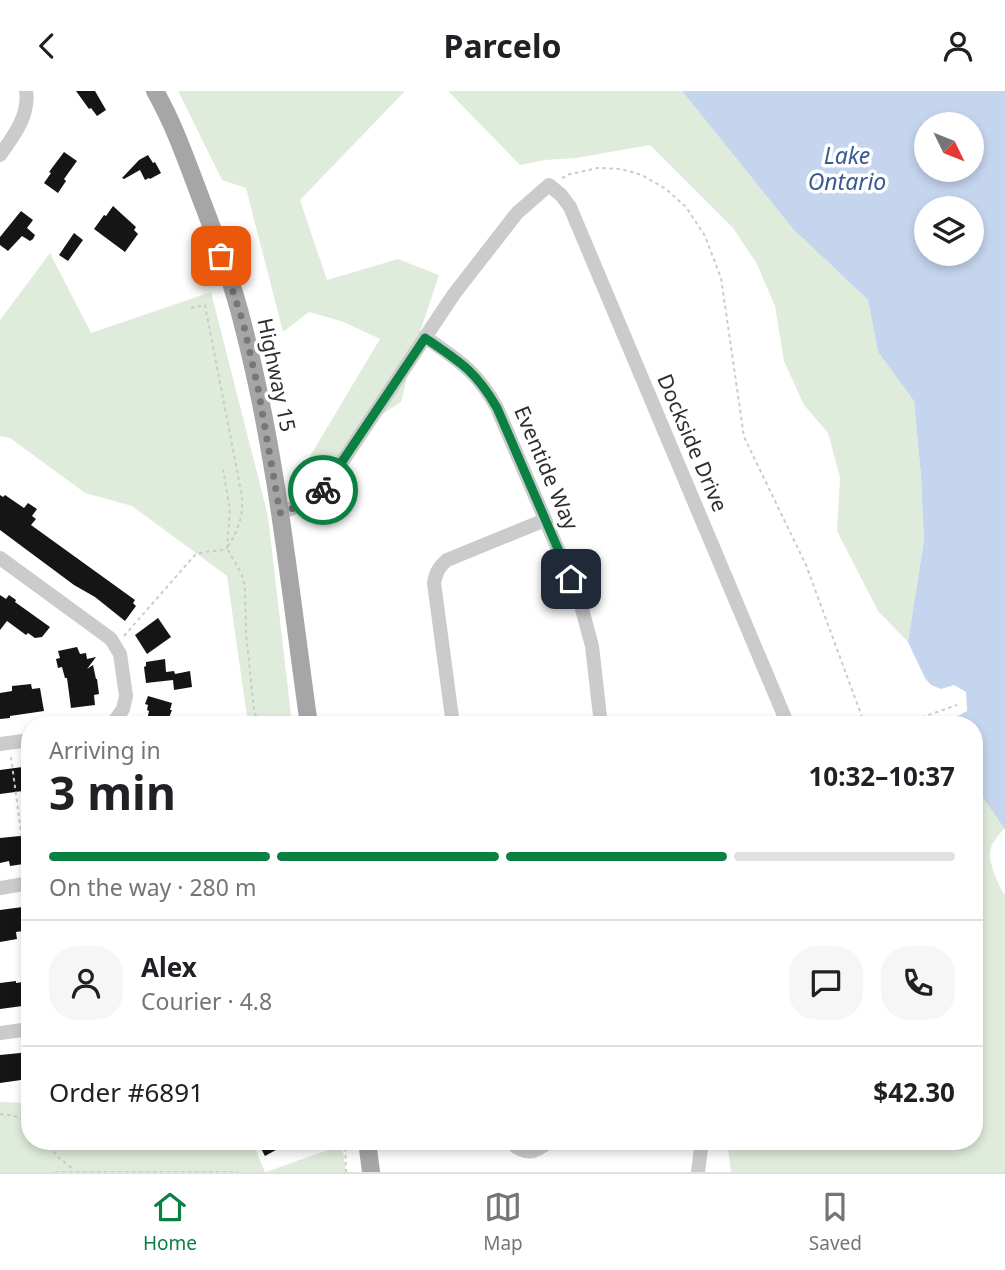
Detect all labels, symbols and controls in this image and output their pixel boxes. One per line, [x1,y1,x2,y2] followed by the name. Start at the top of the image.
[444,24,561,67] text: Parcelo
[28,27,66,65] icon: back
[939,27,977,65] icon: person
[914,112,984,182] north arrow
[914,112,984,266] map controls
[808,139,886,197] water label: Lake Ontario
[914,196,984,266] button: layers
[191,226,251,286] pin
[202,237,240,275] icon: bag
[251,315,303,434] street label: Highway 15
[651,369,735,516] street label: Dockside Drive
[508,401,586,534] street label: Eventide Way
[288,455,358,525] courier
[304,471,342,509] icon: bike
[541,549,601,609] pin
[552,560,590,598] icon: home
[49,734,161,766] text: Arriving in
[808,758,955,794] text: 10:32–10:37
[49,761,176,823] text: 3 min
[49,871,256,903] text: On the way · 280 m
[49,946,123,1020] button: person
[789,946,863,1020] button: chat
[881,946,955,1020] button: phone
[141,949,197,985] text: Alex
[141,985,272,1017] text: Courier · 4.8
[49,1074,204,1110] text: Order #6891
[873,1074,955,1110] text: $42.30
[143,1188,197,1256] tab: Home
[483,1188,523,1256] tab: Map
[809,1188,862,1256] tab: Saved

